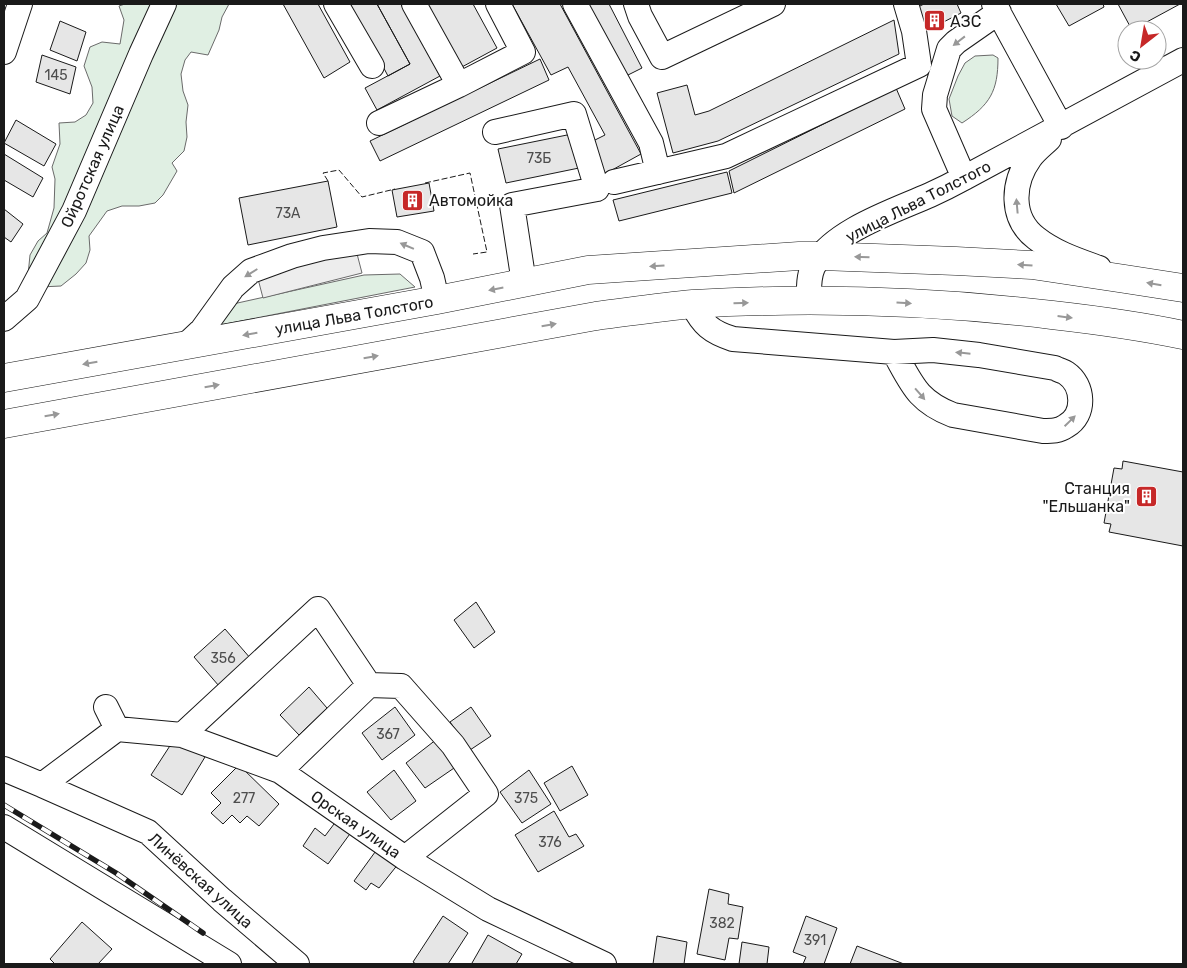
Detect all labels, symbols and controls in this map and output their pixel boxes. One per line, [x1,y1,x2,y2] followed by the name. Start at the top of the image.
[922,9,946,33] building icon: АЗС
[950,12,981,31] place label: АЗС
[1117,20,1167,70] north arrow
[952,36,966,46] one-way arrow
[1127,46,1144,66] text: С
[44,67,68,84] house number: 145
[57,102,128,231] street label: Ойротская улица
[527,150,551,167] house number: 73Б
[842,157,994,246] street label: улица Льва Толстого
[401,188,425,212] building icon: Автомойка
[429,191,513,210] place label: Автомойка
[1013,198,1021,214] one-way arrow
[276,205,301,222] house number: 73А
[400,242,414,250] one-way arrow
[854,253,870,261] one-way arrow
[1016,261,1032,269] one-way arrow
[648,262,664,270] one-way arrow
[244,268,257,278] one-way arrow
[1146,279,1162,287] one-way arrow
[488,285,504,293] one-way arrow
[273,292,435,339] street label: улица Льва Толстого
[733,298,749,306] one-way arrow
[896,299,912,307] one-way arrow
[1058,313,1074,321] one-way arrow
[541,320,557,328] one-way arrow
[242,330,258,338] one-way arrow
[954,349,970,357] one-way arrow
[364,352,380,360] one-way arrow
[82,359,98,367] one-way arrow
[204,382,219,390] one-way arrow
[914,387,925,400] one-way arrow
[44,411,60,419] one-way arrow
[1064,415,1076,427] one-way arrow
[1042,479,1130,516] place label: Станция "Ельшанка"
[1134,485,1158,509] building icon: Станция "Ельшанка"
[210,650,236,667] house number: 356
[376,726,400,743] house number: 367
[307,786,404,862] street label: Орская улица
[233,790,255,807] house number: 277
[514,790,538,807] house number: 375
[145,829,257,932] street label: Линёвская улица
[538,834,562,851] house number: 376
[709,915,735,932] house number: 382
[804,932,826,949] house number: 391

